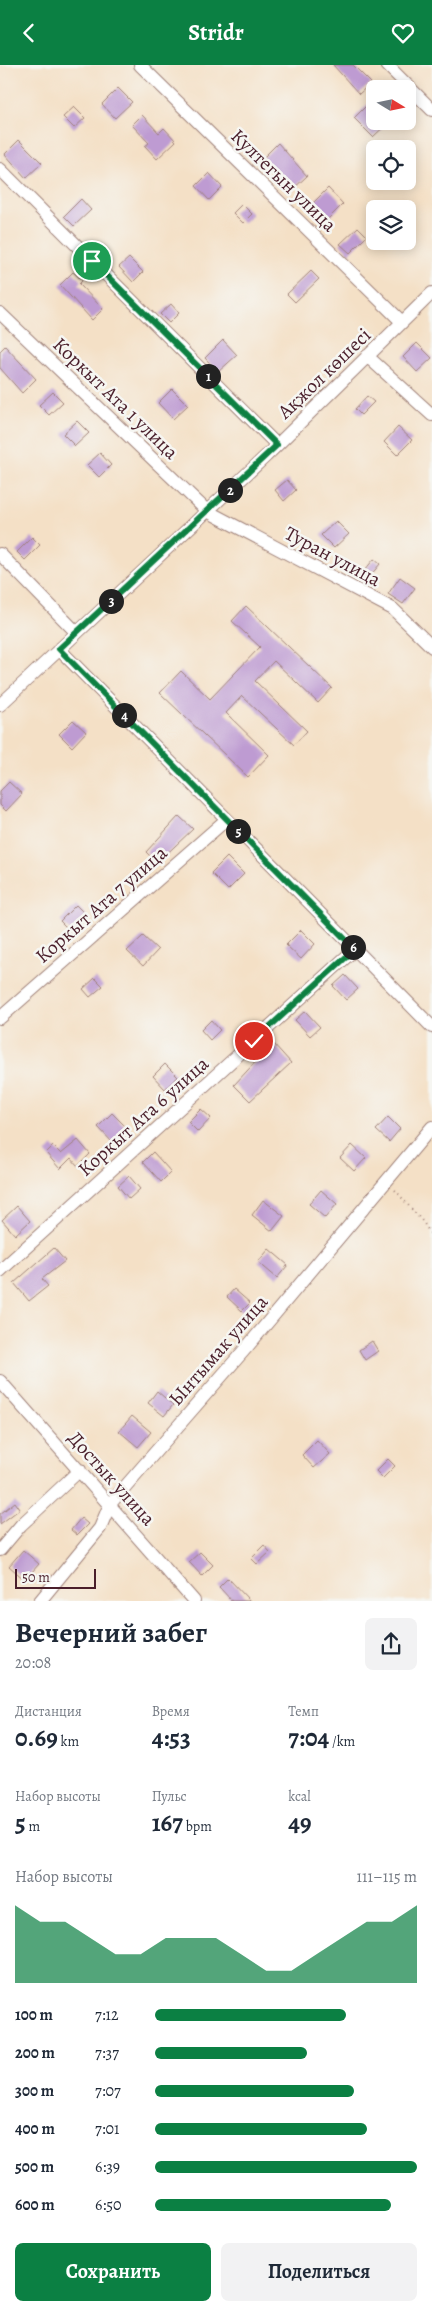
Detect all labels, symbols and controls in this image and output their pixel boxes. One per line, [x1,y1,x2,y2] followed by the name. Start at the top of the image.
[188,18,244,48] text: Stridr
[15,19,43,47] icon: back
[389,19,417,47] icon: heart
[366,80,416,130] north arrow
[366,80,416,250] map controls
[225,123,343,238] street label: Култегын улица
[366,140,416,190] button: locate
[366,200,416,250] button: layers
[71,240,113,282] pin
[78,247,106,275] icon: arrive
[271,322,377,426] street label: Ақжол көшесі
[47,331,185,466] street label: Коркыт Ата 1 улица
[196,363,220,389] pin: 1
[206,367,211,386] text: 1
[218,477,242,503] pin: 2
[227,481,234,500] text: 2
[280,520,386,593] street label: Туран улица
[98,589,124,613] pin: 3
[108,592,115,611] text: 3
[112,703,136,727] pin: 4
[121,706,128,725] text: 4
[226,819,250,843] pin: 5
[236,822,241,841] text: 5
[30,839,174,969] street label: Коркыт Ата 7 улица
[340,935,366,959] pin: 6
[350,938,357,957] text: 6
[233,1020,275,1062] pin
[240,1027,268,1055] icon: check
[72,1050,215,1182] street label: Коркыт Ата 6 улица
[163,1289,275,1411] street label: Ынтымак улица
[62,1425,162,1532] street label: Достык улица
[15,1566,96,1589] scale bar
[22,1568,50,1587] text: 50 m
[15,1614,207,1652] text: Вечерний забег
[365,1618,417,1670] button: share
[15,1652,51,1674] text: 20:08
[15,1702,82,1721] text: Дистанция
[152,1702,190,1721] text: Время
[288,1702,319,1721] text: Темп
[15,1721,58,1755] text: 0.69
[152,1721,191,1755] text: 4:53
[288,1721,329,1755] text: 7:04
[58,1732,79,1751] text: km
[329,1732,355,1751] text: /km
[15,1787,101,1806] text: Набор высоты
[152,1787,187,1806] text: Пульс
[288,1787,311,1806] text: kcal
[15,1806,26,1840] text: 5
[152,1806,183,1840] text: 167
[288,1806,312,1840] text: 49
[26,1817,40,1836] text: m
[183,1817,212,1836] text: bpm
[15,1866,113,1888] text: Набор высоты
[357,1866,417,1888] text: 111–115 m
[15,2004,53,2026] text: 100 m
[95,2004,119,2026] text: 7:12
[15,2042,55,2064] text: 200 m
[95,2042,119,2064] text: 7:37
[15,2080,54,2102] text: 300 m
[95,2080,121,2102] text: 7:07
[15,2118,55,2140] text: 400 m
[95,2118,120,2140] text: 7:01
[15,2156,54,2178] text: 500 m
[95,2156,120,2178] text: 6:39
[15,2194,55,2216] text: 600 m
[95,2194,122,2216] text: 6:50
[15,2243,211,2301] button: Сохранить
[221,2243,417,2301] button: Поделиться

